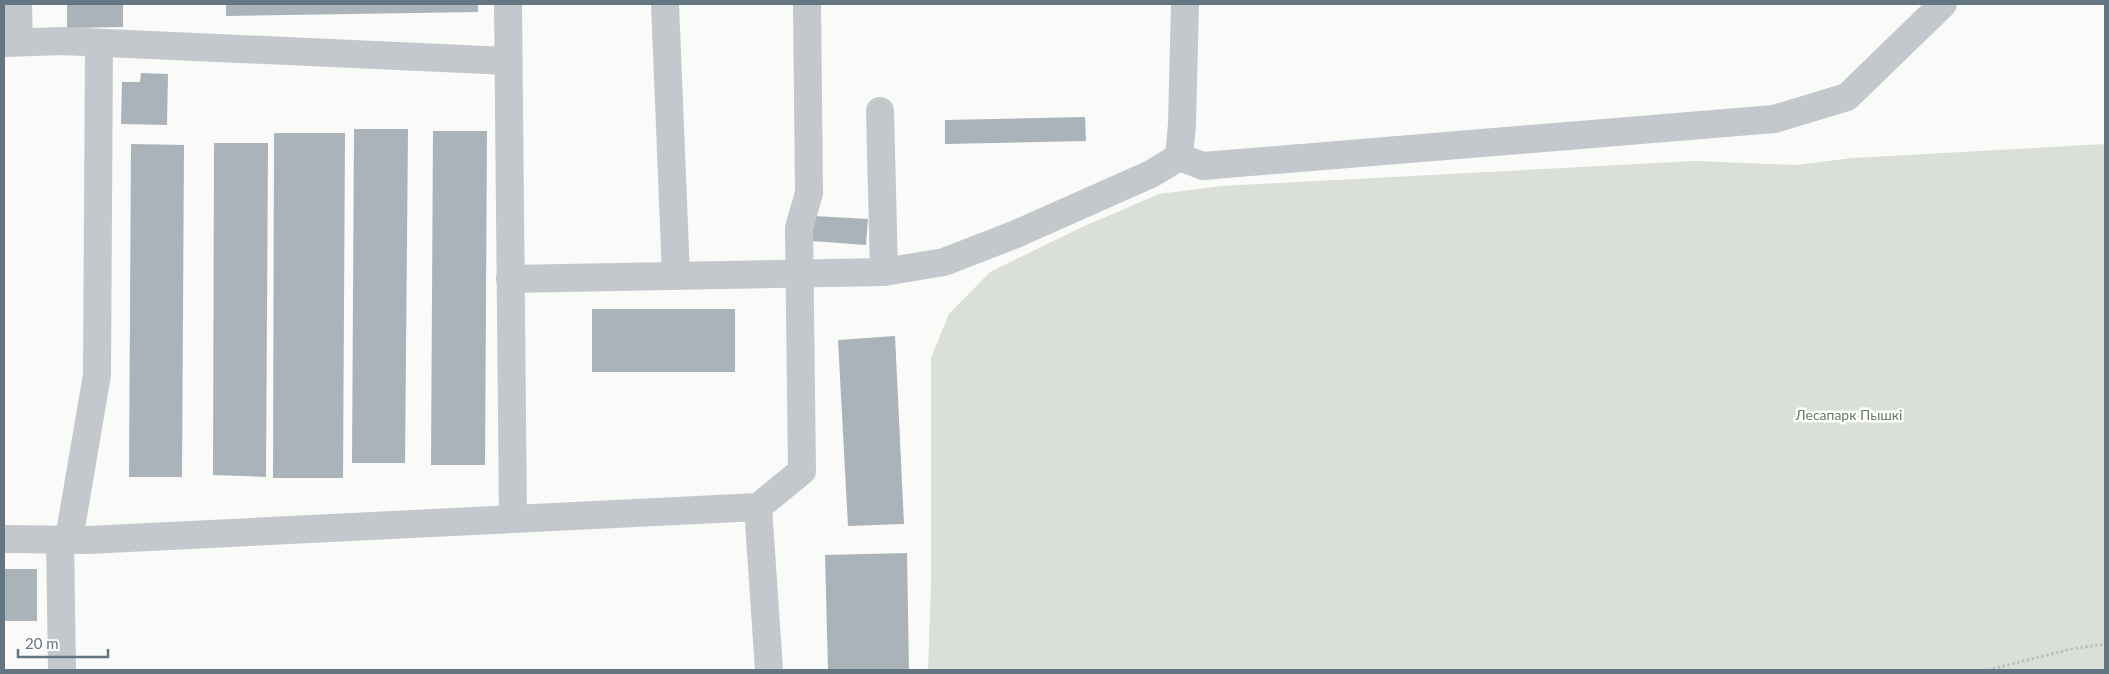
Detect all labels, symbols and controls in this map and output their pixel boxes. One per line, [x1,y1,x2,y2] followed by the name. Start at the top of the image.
[1795,406,1902,423] park label: Лесапарк Пышкі
[18,626,108,658] scale bar
[25,634,59,652] text: 20 m

